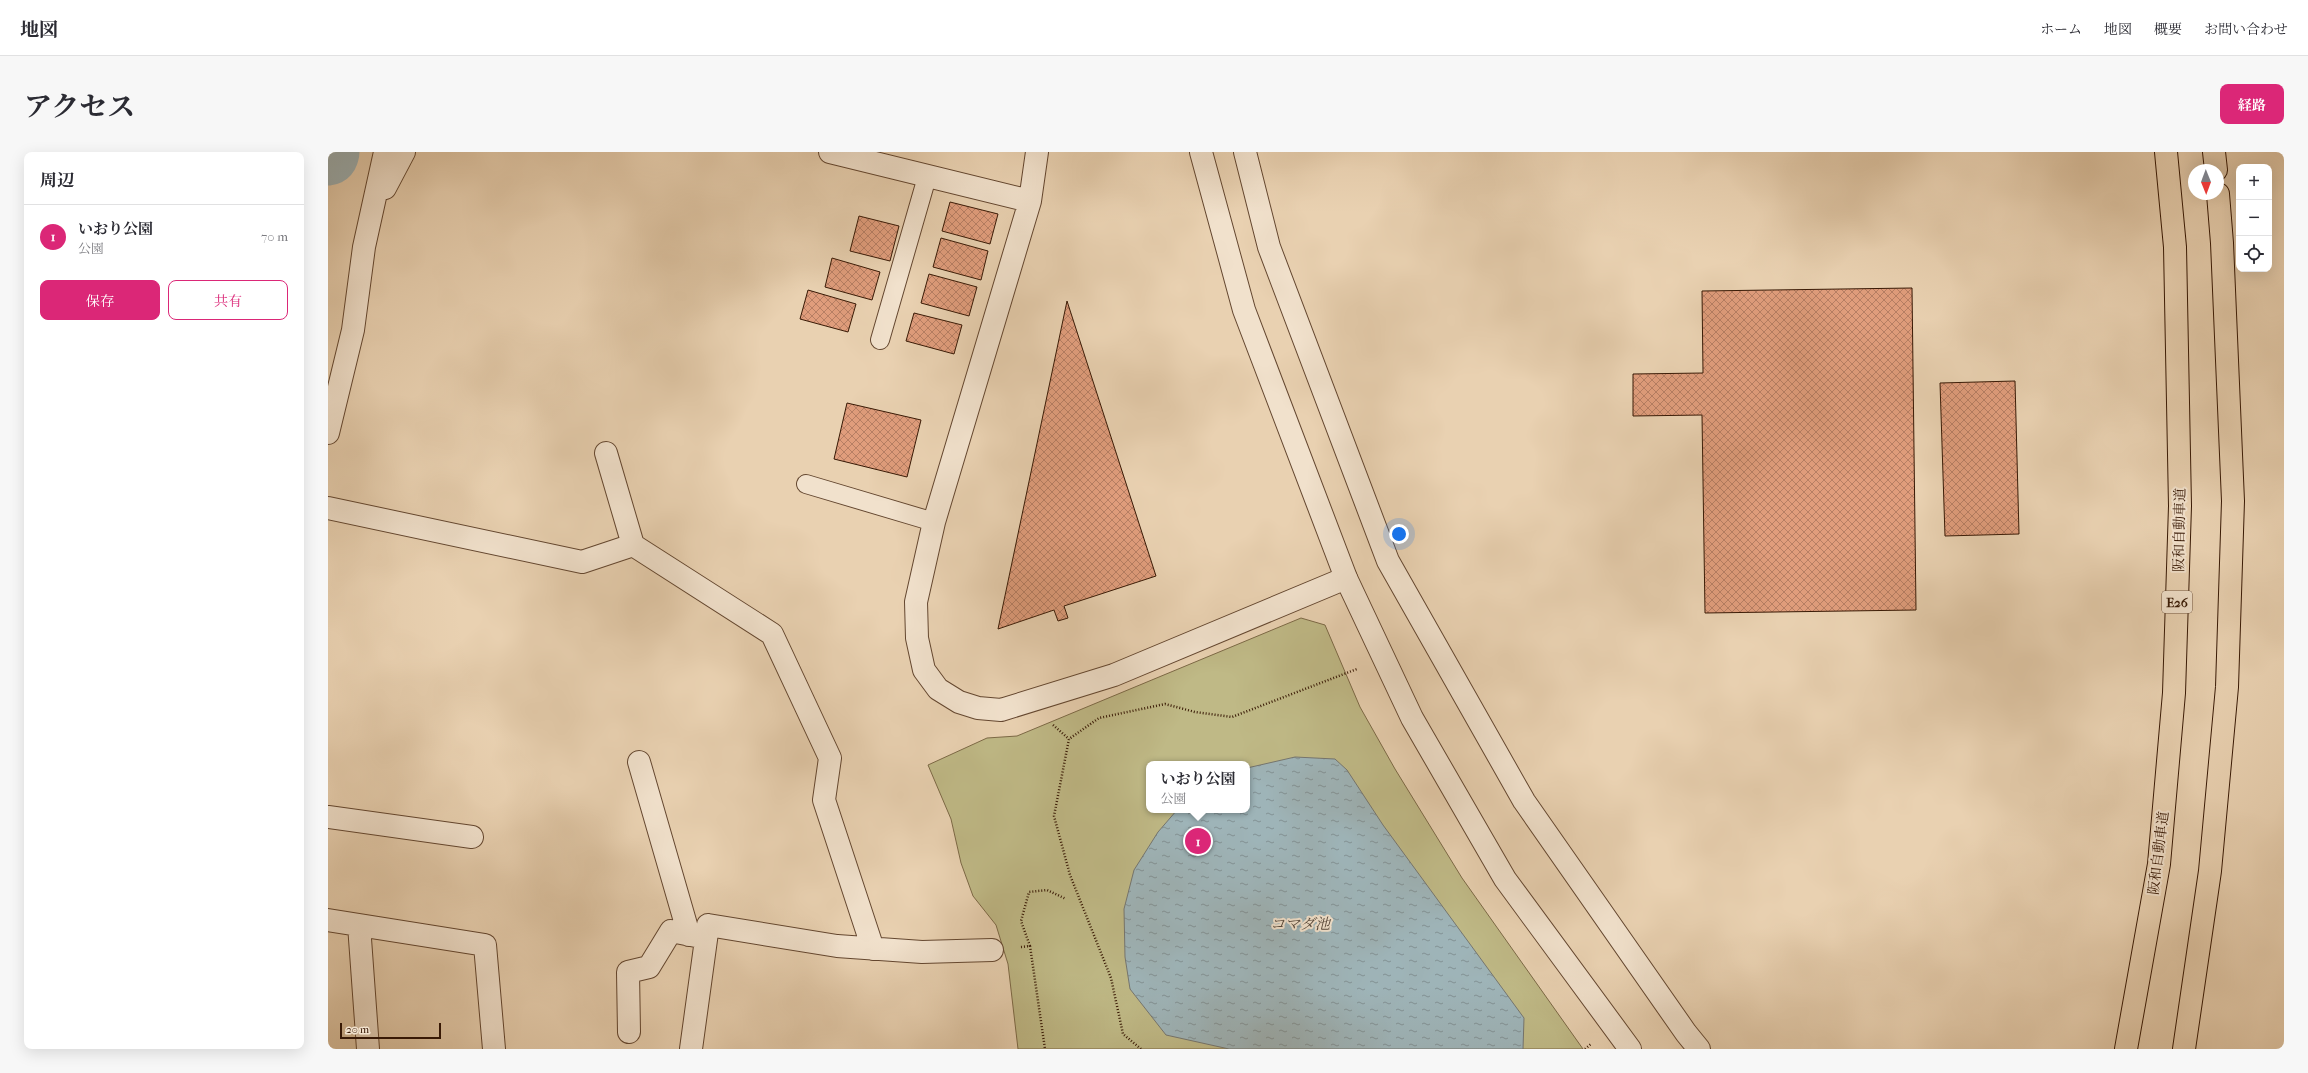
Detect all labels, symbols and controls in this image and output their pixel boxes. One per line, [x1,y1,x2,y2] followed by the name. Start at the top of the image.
[20,19,58,41] text: 地図
[2040,21,2082,38] text: ホーム
[2104,21,2132,38] text: 地図
[2154,21,2182,38] text: 概要
[2204,21,2288,38] text: お問い合わせ
[2220,84,2284,124] button: 経路
[24,90,135,123] text: アクセス
[2188,164,2224,200] north arrow
[2236,164,2272,272] map controls
[2236,164,2272,200] button: +
[40,170,74,190] text: 周辺
[2236,200,2272,236] button: −
[78,220,153,238] text: いおり公園
[51,229,55,244] text: 1
[261,229,288,244] text: 70 m
[2236,236,2272,272] button: locate
[78,241,104,256] text: 公園
[40,280,160,320] button: 保存
[168,280,288,320] button: 共有
[2170,488,2189,572] street label: 阪和自動車道
[1389,524,1409,544] your location
[2162,591,2192,613] road number: E26
[1146,761,1250,813] popup
[1160,770,1236,788] text: いおり公園
[1160,791,1187,806] text: 公園
[2145,810,2172,896] street label: 阪和自動車道
[1185,826,1211,856] pin: 1
[1270,915,1332,933] water label: コマダ池
[340,1021,441,1040] scale bar
[346,1023,369,1036] text: 20 m

